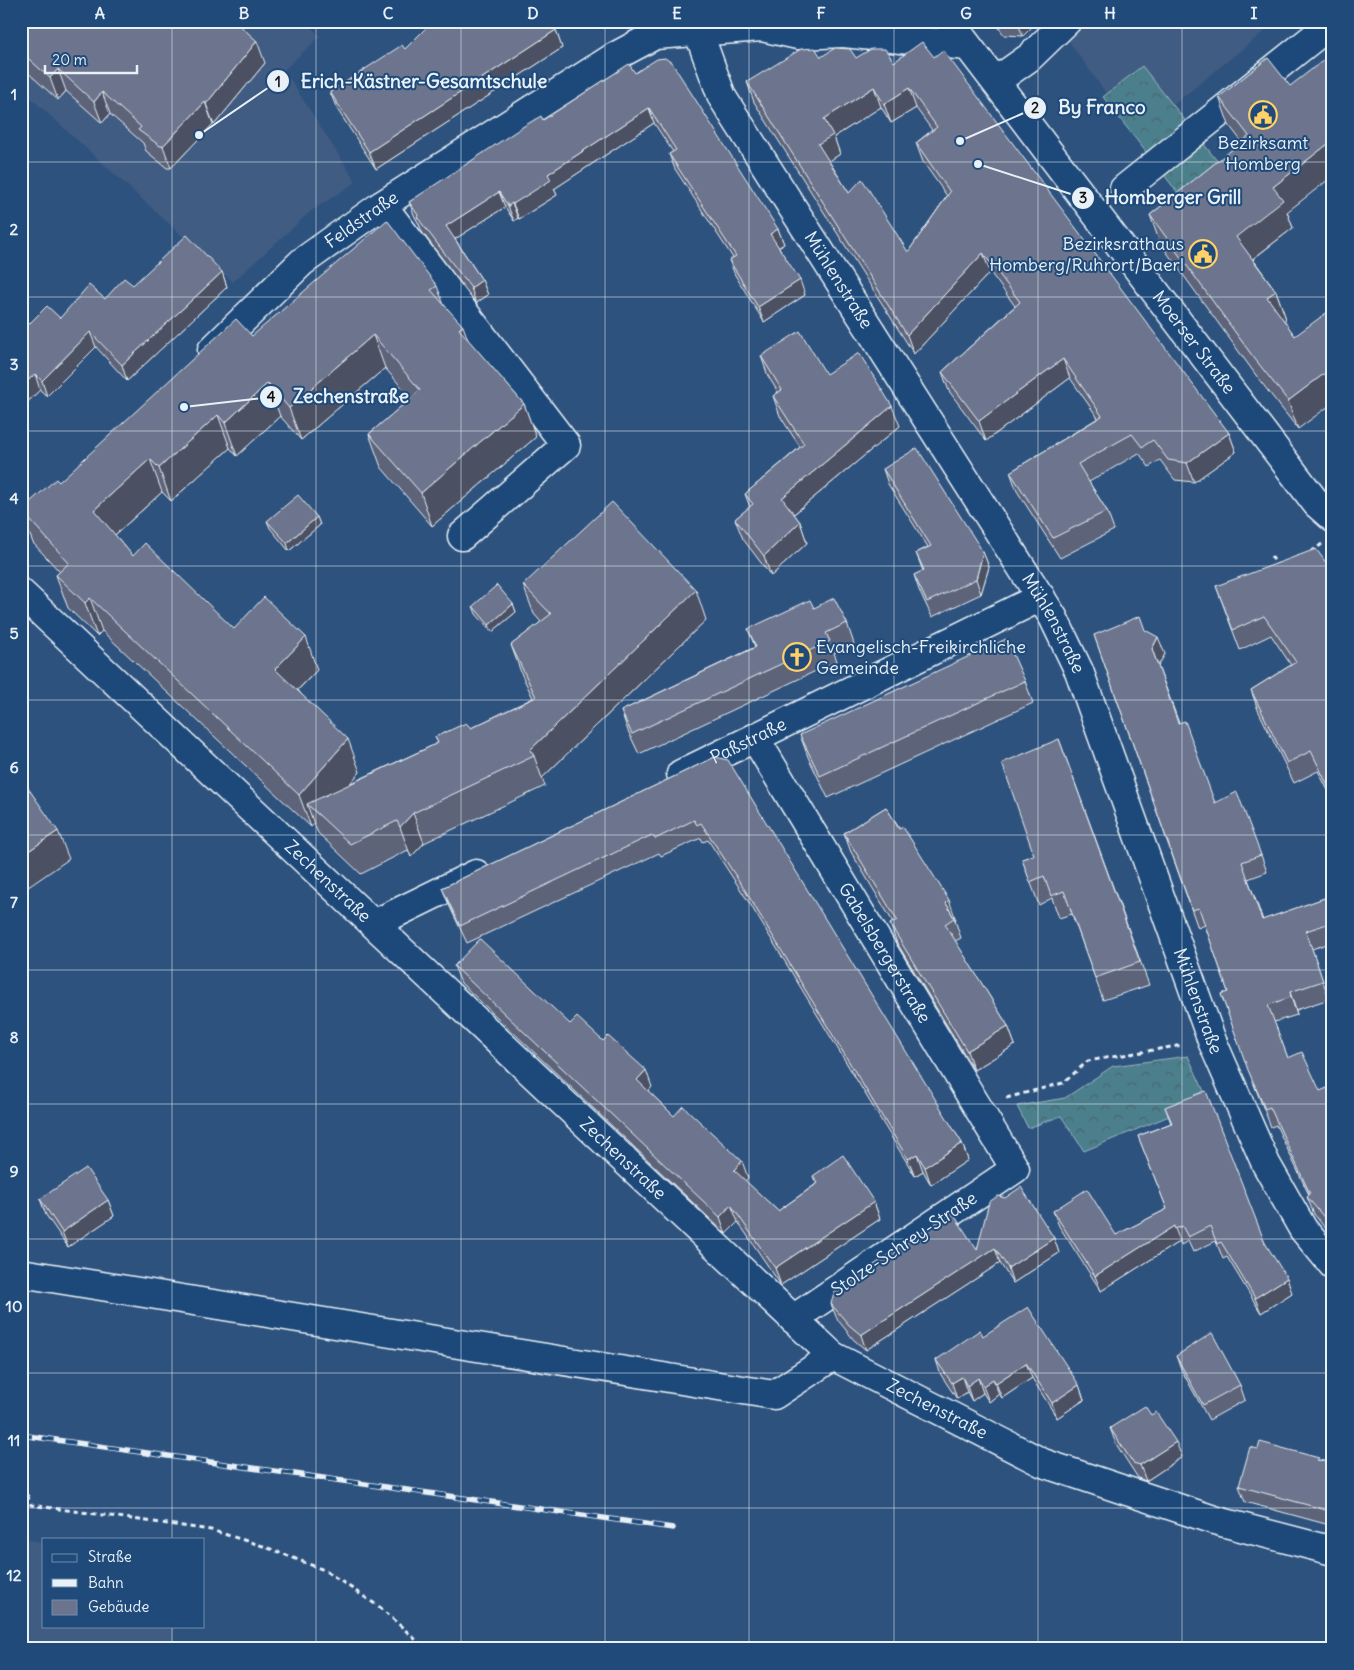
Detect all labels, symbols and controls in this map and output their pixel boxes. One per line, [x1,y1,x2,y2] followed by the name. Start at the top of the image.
[95,3,105,23] text: A
[239,3,250,23] text: B
[383,3,394,23] text: C
[527,3,539,23] text: D
[672,3,682,23] text: E
[816,3,826,23] text: F
[960,3,972,23] text: G
[1104,3,1116,23] text: H
[1251,3,1258,23] text: I
[45,42,138,74] scale bar
[52,50,87,69] text: 20 m
[266,64,557,98] callout: Erich-Kästner-Gesamtschule
[301,69,547,93] text: Erich-Kästner-Gesamtschule
[275,72,281,91] text: 1
[11,84,17,104] text: 1
[1023,91,1155,125] callout: By Franco
[1058,95,1146,119] text: By Franco
[1031,98,1039,117] text: 2
[1248,100,1278,130] public building icon: Bezirksamt Homberg
[1218,131,1308,175] place label: Bezirksamt Homberg
[1070,181,1252,215] callout: Homberger Grill
[1105,185,1241,209] text: Homberger Grill
[320,186,402,253] street label: Feldstraße
[1079,188,1087,207] text: 3
[10,219,19,239] text: 2
[800,227,878,333] street label: Mühlenstraße
[989,232,1184,276] place label: Bezirksrathaus Homberg/Ruhrort/Baerl
[1188,239,1218,269] public building icon: Bezirksrathaus Homberg/Ruhrort/Baerl
[1148,286,1241,398] street label: Moerser Straße
[9,354,19,374] text: 3
[258,380,419,414] callout: Zechenstraße
[293,384,409,408] text: Zechenstraße
[267,387,276,406] text: 4
[9,488,19,508] text: 4
[1017,569,1090,677] street label: Mühlenstraße
[9,623,19,643] text: 5
[816,635,1026,679] place label: Evangelisch-Freikirchliche Gemeinde
[782,642,812,672] church icon: Evangelisch-Freikirchliche Gemeinde
[706,712,790,769] street label: Paßstraße
[9,757,19,777] text: 6
[280,835,376,927] street label: Zechenstraße
[834,878,936,1027] street label: Gabelsbergerstraße
[10,892,18,912] text: 7
[1169,945,1228,1057] street label: Mühlenstraße
[9,1027,19,1047] text: 8
[575,1112,671,1204] street label: Zechenstraße
[9,1161,19,1181] text: 9
[826,1186,981,1301] street label: Stolze-Schrey-Straße
[6,1296,22,1316] text: 10
[883,1373,992,1444] street label: Zechenstraße
[8,1430,20,1450] text: 11
[42,1538,205,1628] legend
[88,1547,132,1566] text: Straße
[6,1565,22,1585] text: 12
[88,1573,124,1592] text: Bahn
[88,1597,149,1616] text: Gebäude

